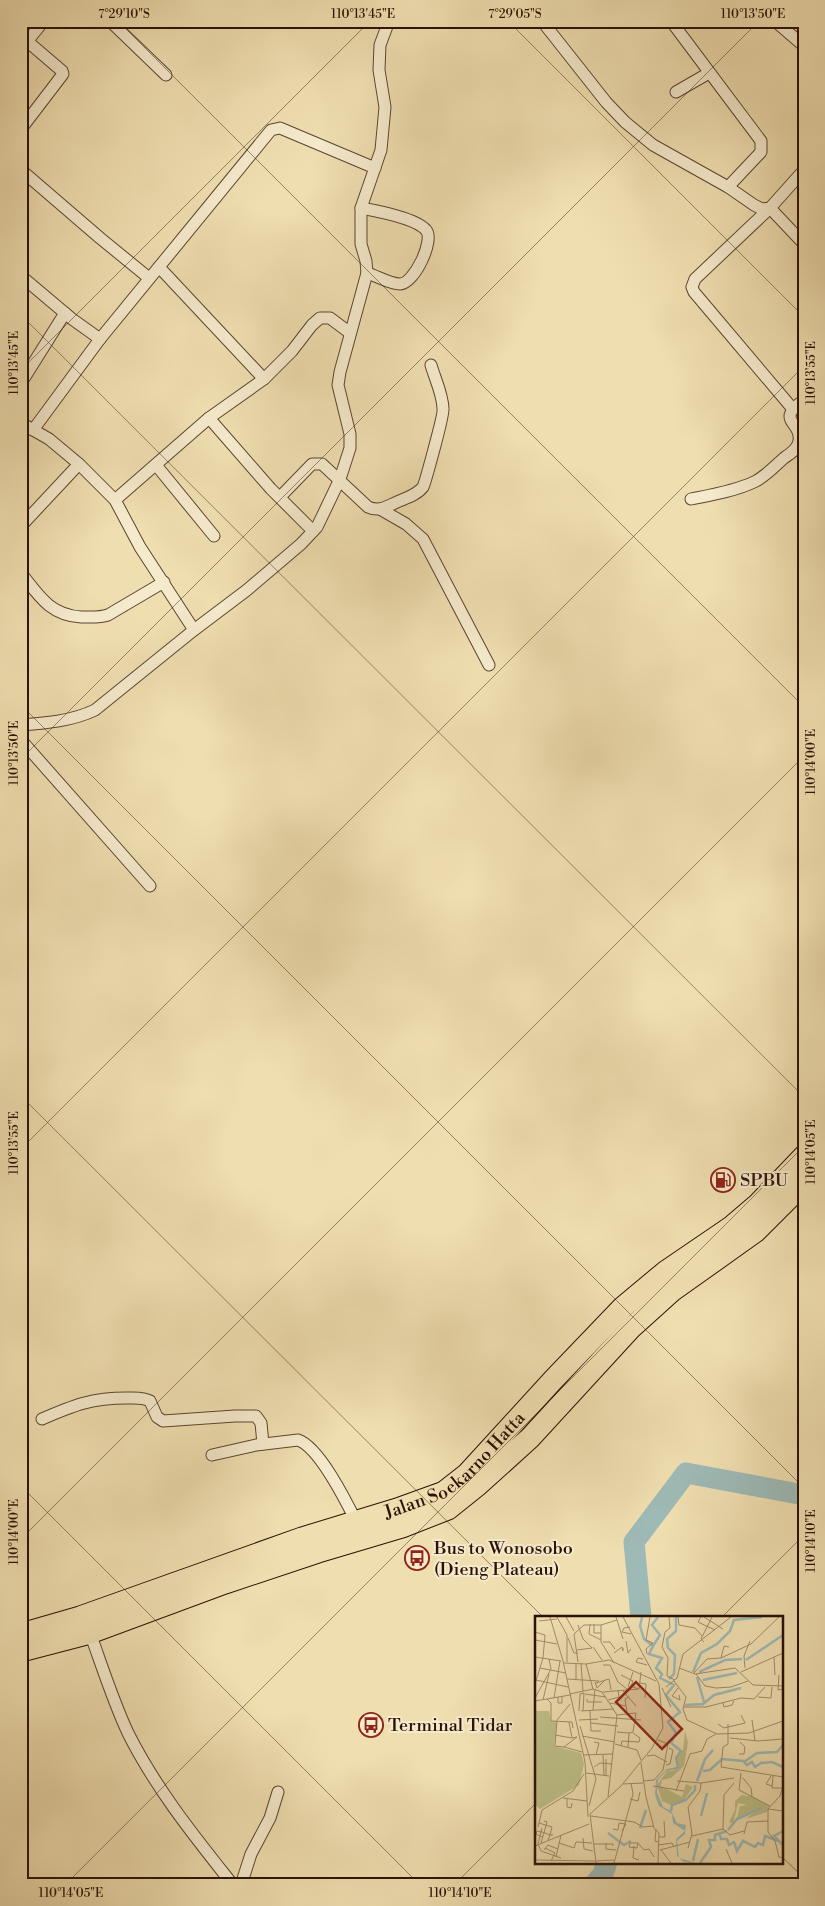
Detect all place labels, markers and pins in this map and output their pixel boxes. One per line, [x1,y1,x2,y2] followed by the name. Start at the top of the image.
[710,1167,736,1193] fuel station icon: SPBU
[740,1169,789,1192] place label: SPBU
[433,1537,573,1581] place label: Bus to Wonosobo (Dieng Plateau)
[404,1545,430,1571] bus stop icon: Bus to Wonosobo (Dieng Plateau)
[358,1712,384,1738] bus stop icon: Terminal Tidar
[388,1714,513,1737] place label: Terminal Tidar

